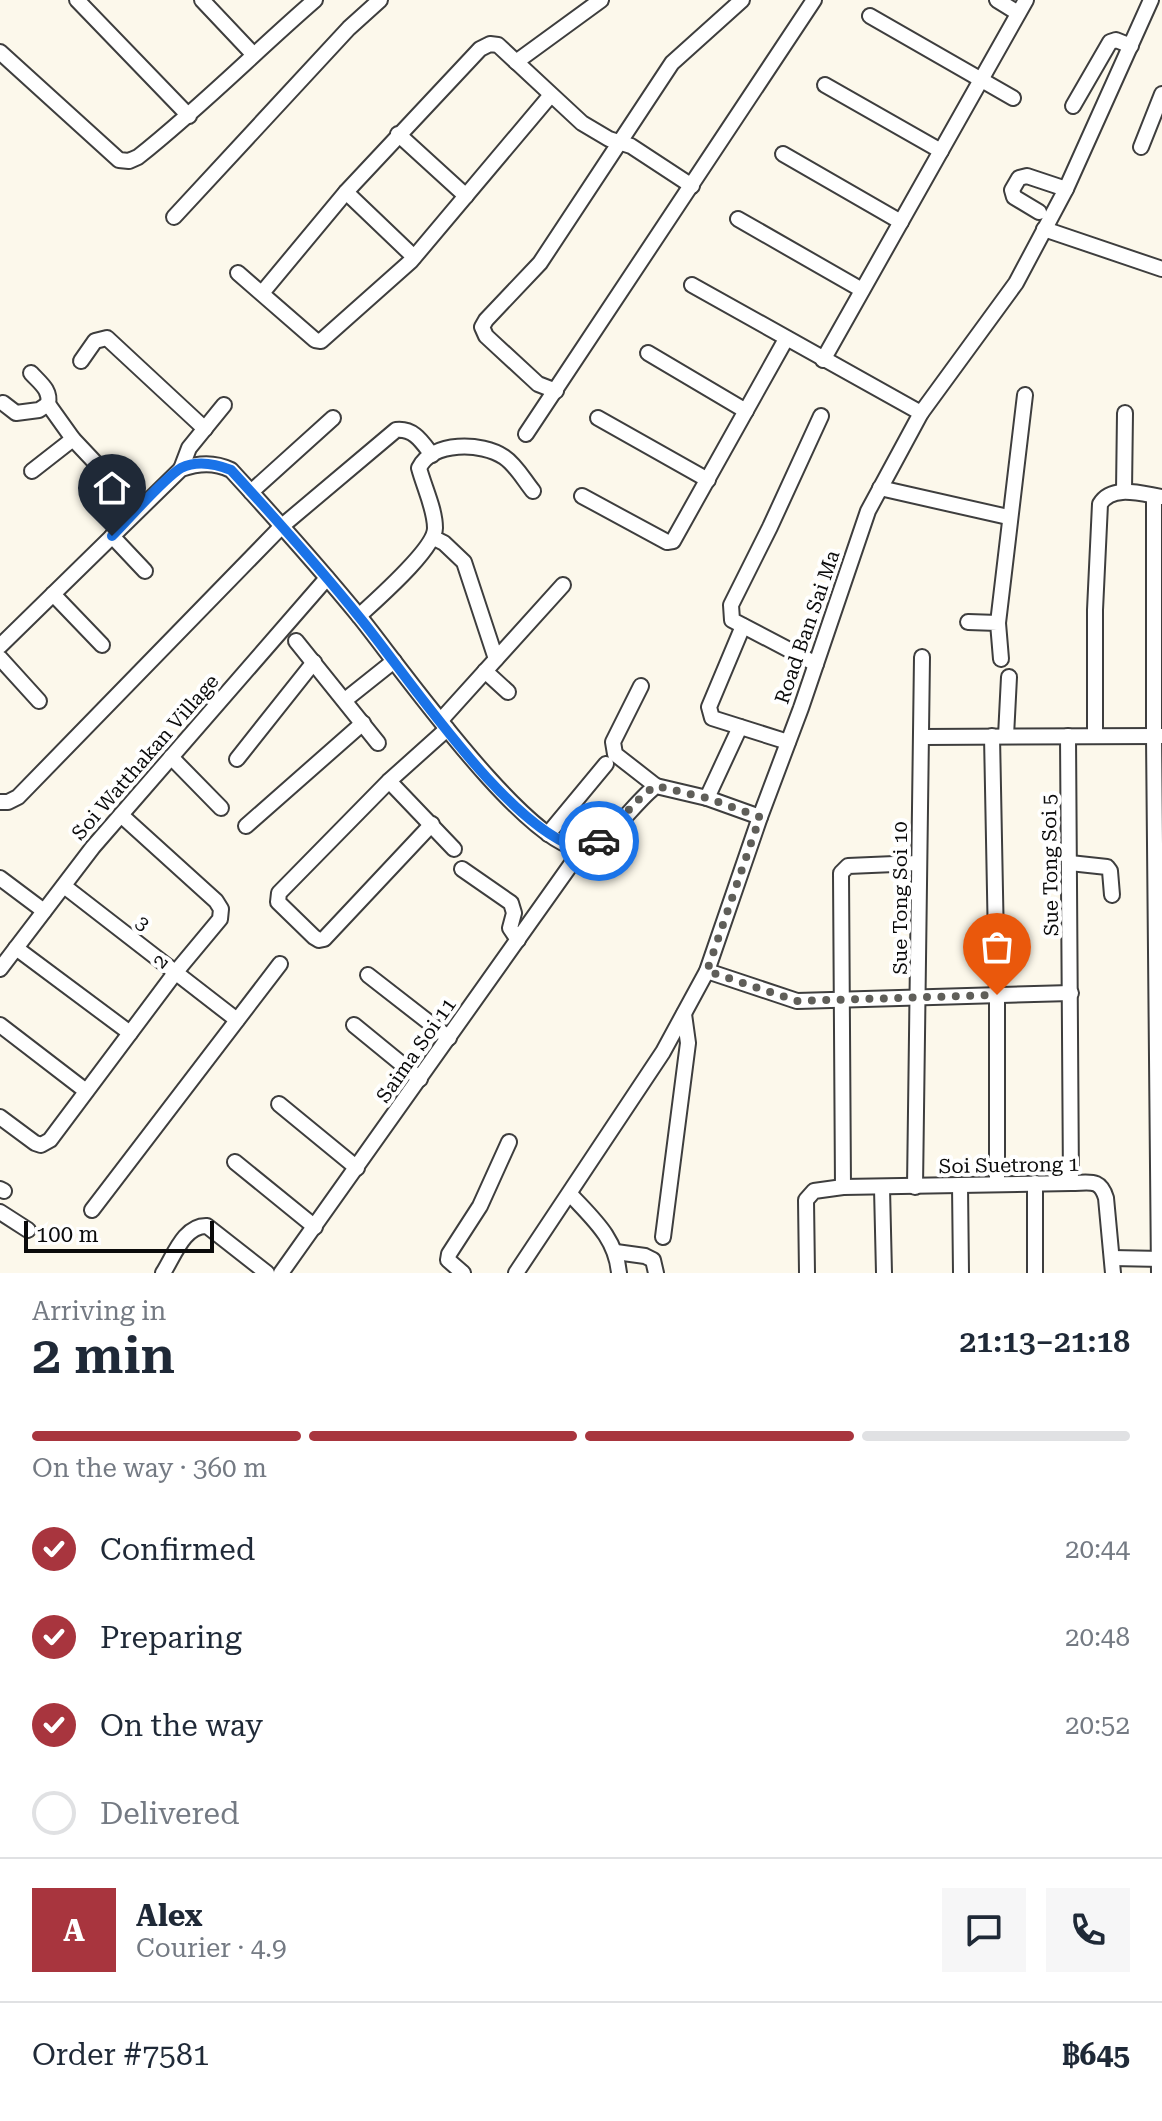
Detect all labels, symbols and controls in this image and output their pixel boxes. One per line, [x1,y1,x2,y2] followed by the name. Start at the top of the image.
[78,454,146,536] pin
[90,466,134,510] icon: home
[769,547,845,707] street label: Road Ban Sai Ma
[67,669,223,845] street label: Soi Watthakan Village
[1037,794,1063,936] street label: Sue Tong Soi 5
[559,801,639,881] courier
[577,819,621,863] icon: car
[888,821,912,975] street label: Sue Tong Soi 10
[131,910,155,936] street label: 3
[963,913,1031,995] pin
[975,925,1019,969] icon: bag
[147,949,173,973] street label: 2
[371,993,461,1107] street label: Saima Soi 11
[938,1152,1080,1178] street label: Soi Suetrong 1
[24,1217,214,1253] scale bar
[36,1222,99,1247] text: 100 m
[32,1296,166,1326] text: Arriving in
[960,1324,1130,1359] text: 21:13–21:18
[32,1325,175,1386] text: 2 min
[32,1453,267,1483] text: On the way · 360 m
[32,1527,76,1571] icon: check
[100,1532,255,1567] text: Confirmed
[1065,1534,1130,1564] text: 20:44
[32,1615,76,1659] icon: check
[100,1620,242,1655] text: Preparing
[1065,1622,1130,1652] text: 20:48
[32,1703,76,1747] icon: check
[100,1708,263,1743] text: On the way
[1065,1710,1130,1740] text: 20:52
[100,1796,239,1831] text: Delivered
[942,1888,1026,1972] button: chat
[1046,1888,1130,1972] button: phone
[136,1898,203,1933] text: Alex
[63,1913,85,1948] text: A
[136,1933,286,1963] text: Courier · 4.9
[32,2037,210,2072] text: Order #7581
[1063,2037,1130,2072] text: ฿645

